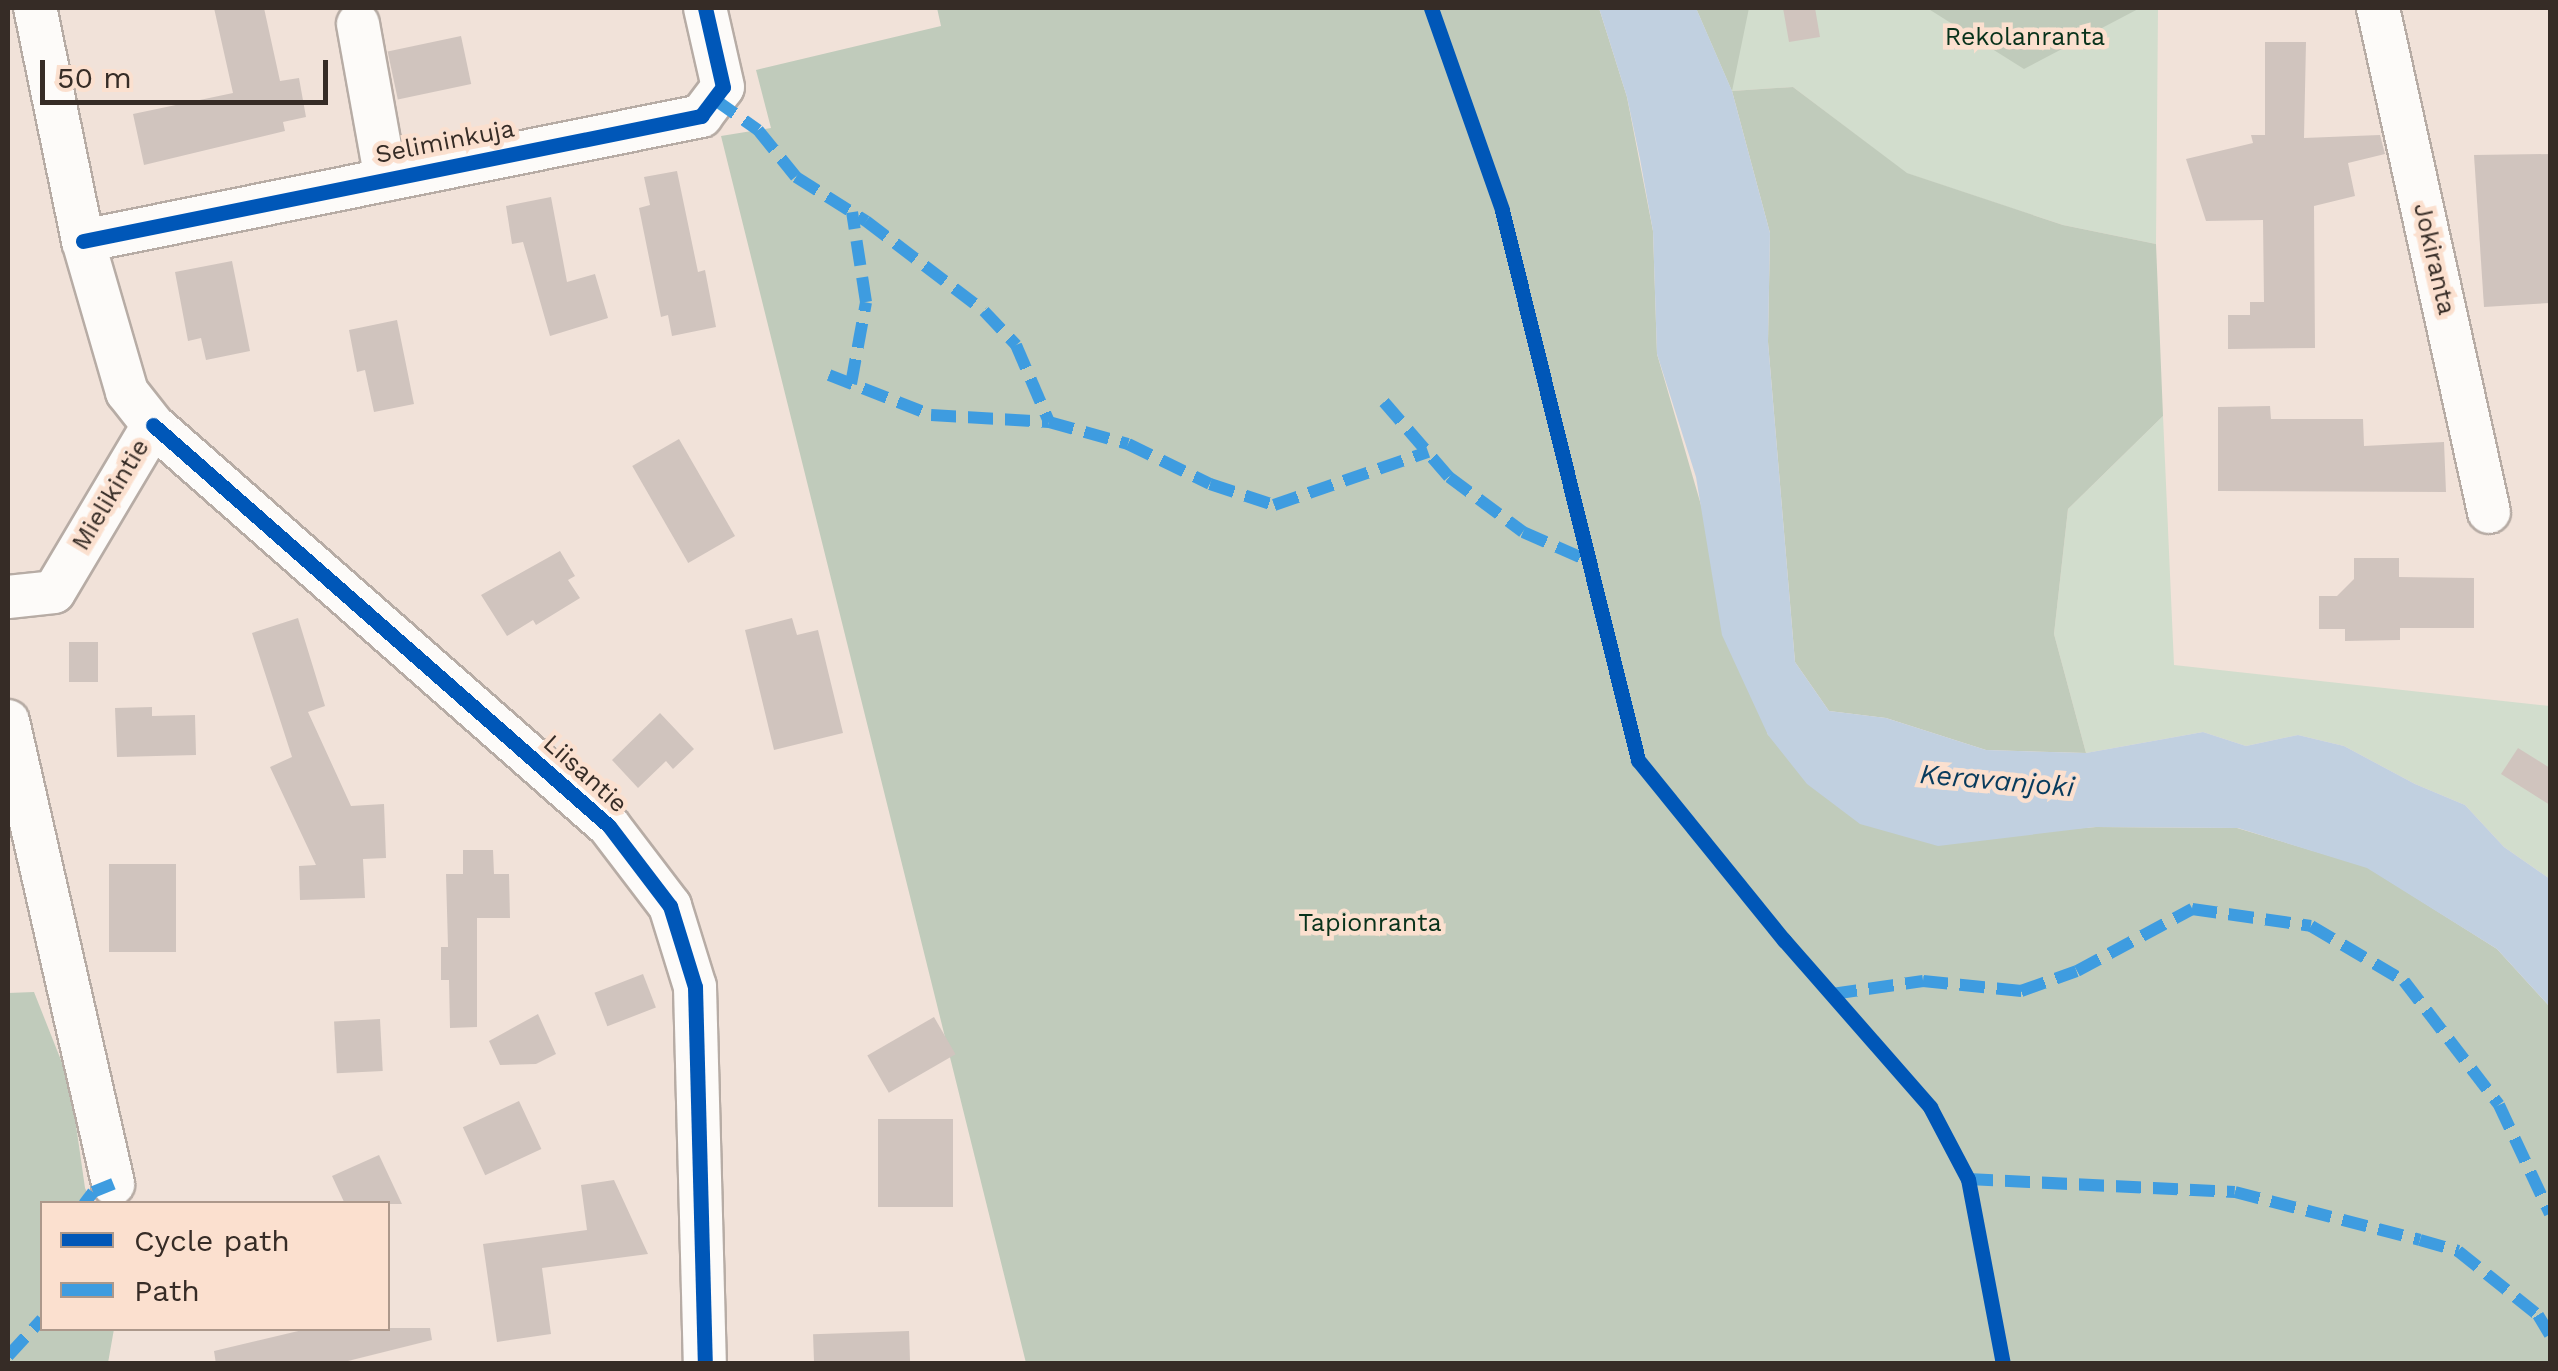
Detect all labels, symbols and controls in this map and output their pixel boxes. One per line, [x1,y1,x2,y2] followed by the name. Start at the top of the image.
[1945,22,2105,52] park label: Rekolanranta
[45,40,332,102] scale bar
[57,60,132,95] text: 50 m
[373,114,517,170] street label: Seliminkuja
[2407,200,2461,318] street label: Jokiranta
[66,434,156,556] street label: Mielikintie
[537,729,633,819] street label: Liisantie
[1918,758,2076,804] water label: Keravanjoki
[1298,908,1442,938] park label: Tapionranta
[40,1201,390,1331] legend
[134,1223,290,1258] text: Cycle path
[134,1273,200,1308] text: Path

